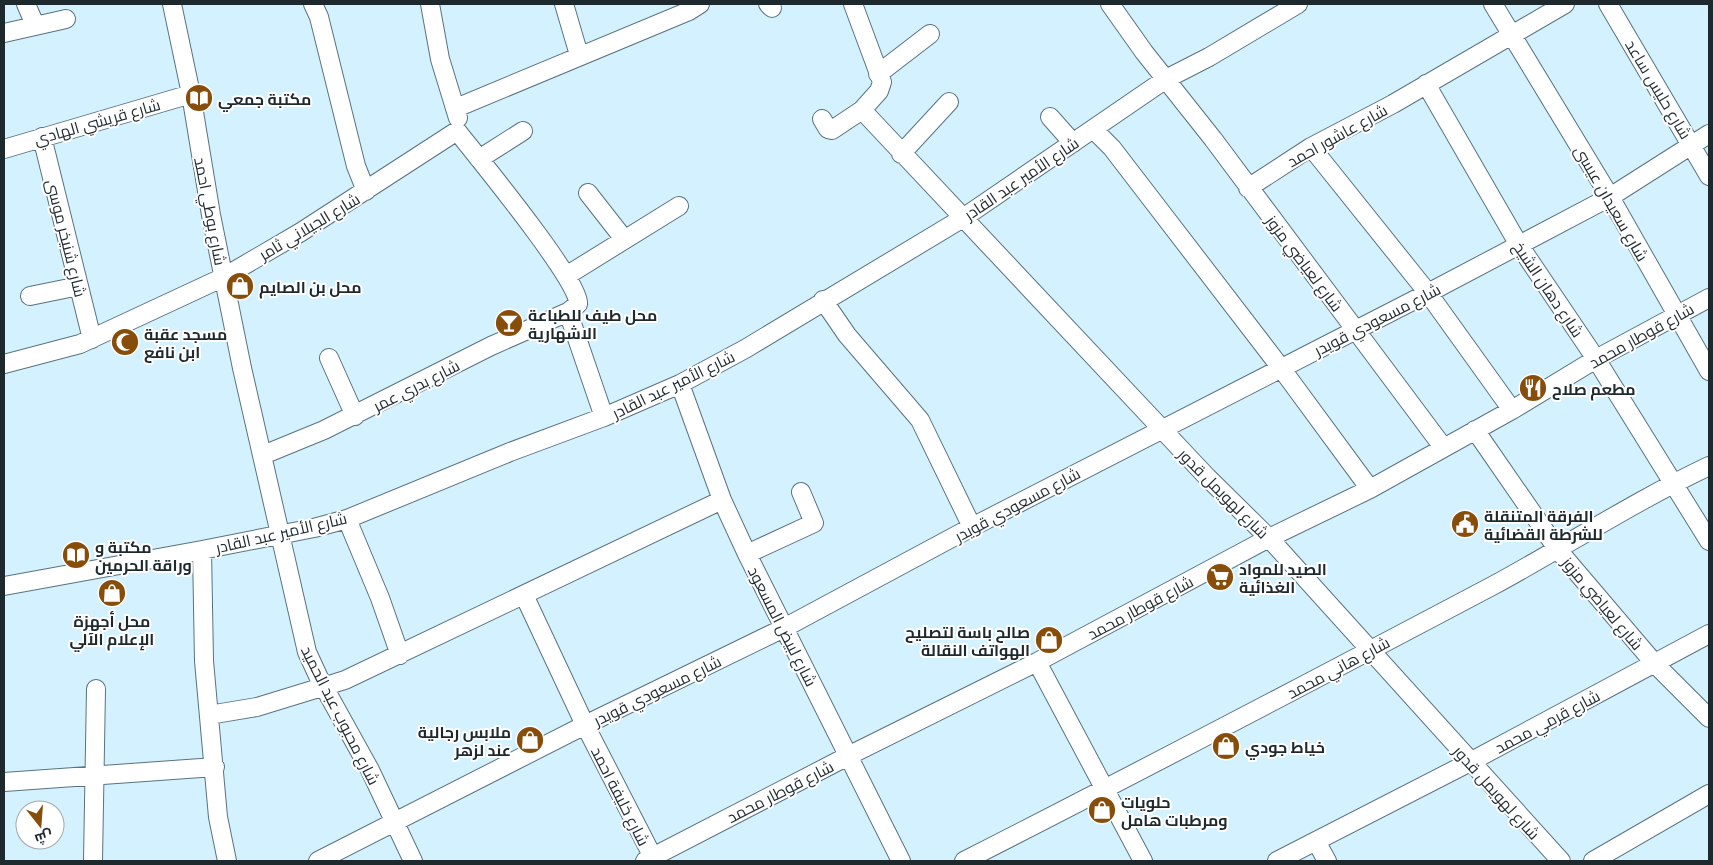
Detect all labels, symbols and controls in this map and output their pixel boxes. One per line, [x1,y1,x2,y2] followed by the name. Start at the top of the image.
[1619,36,1696,144] street label: شارع حليس ساعد
[184,83,214,113] library icon: مكتبة جمعي
[218,89,311,112] place label: مكتبة جمعي
[32,94,164,153] street label: شارع قريشي الهادي
[1284,100,1392,173] street label: شارع عاشور احمد
[959,133,1084,227] street label: شارع الأمير عبد القادر
[1569,142,1653,266] street label: شارع سعيدان عيسى
[186,155,231,268] street label: شارع بوطي احمد
[40,177,91,300] street label: شارع شنيخر موسى
[254,188,366,268] street label: شارع الجيلاني ثامر
[1259,210,1347,317] street label: شارع لعياضي مزوز
[1508,238,1588,342] street label: شارع دهان الشيخ
[225,271,255,301] shop icon: محل بن الصايم
[259,277,362,299] place label: محل بن الصايم
[1310,279,1446,364] street label: شارع مسعودي قويدر
[1585,298,1698,374] street label: شارع قوطار محمد
[528,305,657,343] place label: محل طيف للطباعة الاشهارية
[494,308,524,338] bar icon: محل طيف للطباعة الاشهارية
[144,324,227,363] place label: مسجد عقبة ابن نافع
[110,327,140,357] mosque icon: مسجد عقبة ابن نافع
[608,346,739,425] street label: شارع الأمير عبد القادر
[369,355,465,420] street label: شارع بدري عمر
[1518,373,1548,403] restaurant icon: مطعم صلاح
[1552,379,1636,401] place label: مطعم صلاح
[1172,443,1273,544] street label: شارع لهويمل قدور
[950,463,1085,550] street label: شارع مسعودي قويدر
[1484,506,1603,544] place label: الفرقة المتنقلة للشرطة القضائية
[212,508,349,560] street label: شارع الأمير عبد القادر
[1450,509,1480,539] public building icon: الفرقة المتنقلة للشرطة القضائية
[95,537,192,575] place label: مكتبة و وراقة الحرمين
[61,540,91,570] library icon: مكتبة و وراقة الحرمين
[1555,552,1647,656] street label: شارع لعياضي مزوز
[1239,559,1327,596] place label: الصيد للمواد الغذائية
[1205,562,1235,592] supermarket icon: الصيد للمواد الغذائية
[742,563,821,690] street label: شارع لبيض المسعود
[1084,571,1198,646] street label: شارع قوطار محمد
[97,578,127,608] shop icon: محل أجهزة الإعلام الآلي
[70,611,154,652] place label: محل أجهزة الإعلام الآلي
[905,622,1030,660] place label: صالح باسة لتصليح الهواتف النقالة
[1034,625,1064,655] shop icon: صالح باسة لتصليح الهواتف النقالة
[1284,632,1395,706] street label: شارع هاني محمد
[295,642,384,789] street label: شارع محبوب عبد الحميد
[589,651,726,734] street label: شارع مسعودي قويدر
[1491,685,1605,761] street label: شارع قرمي محمد
[418,722,511,760] place label: ملابس رجالية عند لزهر
[515,725,545,755] shop icon: ملابس رجالية عند لزهر
[1211,731,1241,761] shop icon: خياط جودي
[1245,737,1325,760] place label: خياط جودي
[1447,740,1544,845] street label: شارع لهويمل قدور
[585,743,654,850] street label: شارع خليفة احمد
[723,756,838,829] street label: شارع قوطار محمد
[1121,792,1228,830] place label: حلويات ومرطبات هامل
[1087,795,1117,825] shop icon: حلويات ومرطبات هامل
[15,800,65,850] north arrow
[33,826,55,849] text: ش

